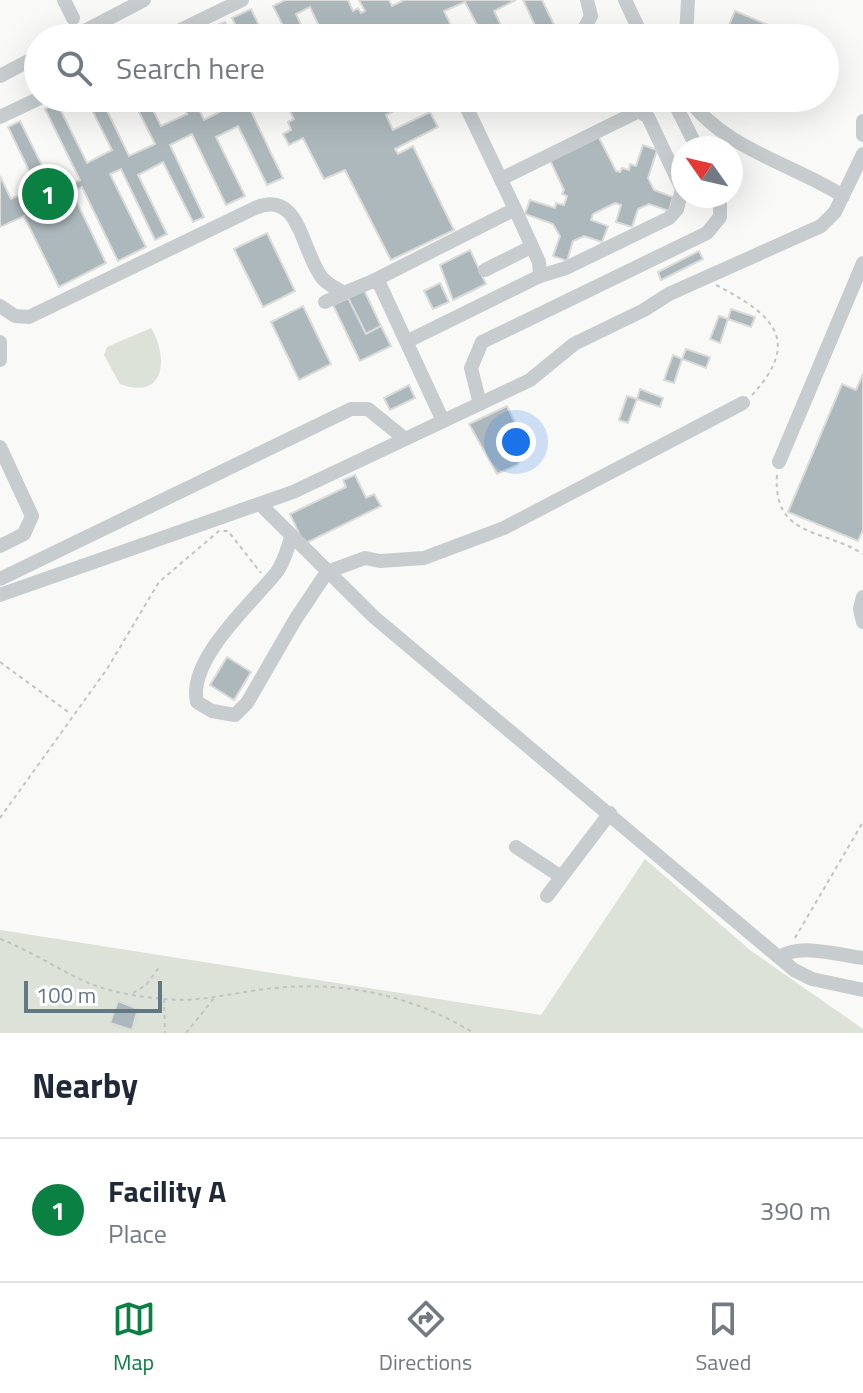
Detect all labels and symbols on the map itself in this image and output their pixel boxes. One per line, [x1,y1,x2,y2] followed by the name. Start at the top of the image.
[671,136,743,208] north arrow
[22,164,74,224] pin: 1
[496,422,536,462] your location
[24,977,162,1013] scale bar

